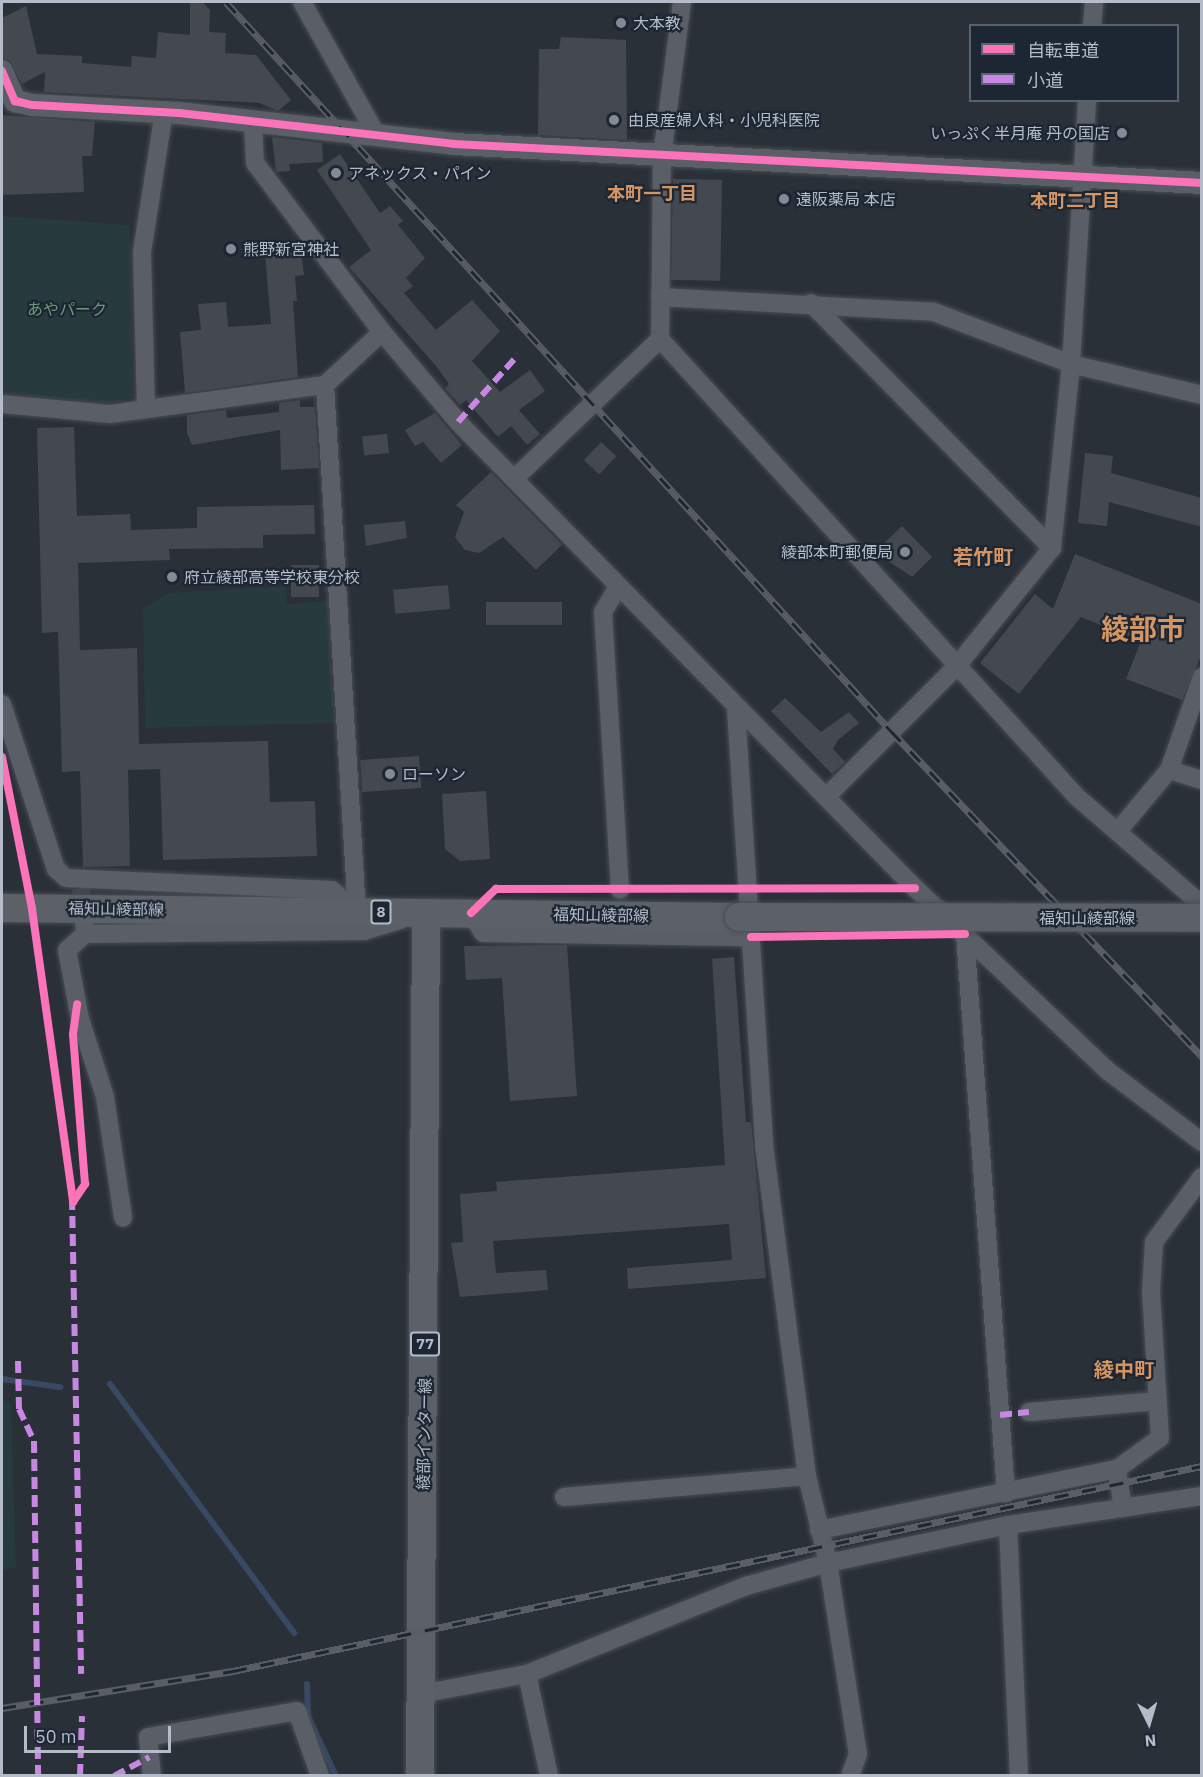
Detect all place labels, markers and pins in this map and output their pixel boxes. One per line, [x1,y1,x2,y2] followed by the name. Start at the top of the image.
[633,13,681,33] place label: 大本教
[614,16,628,30] marker: 大本教
[628,110,820,130] place label: 由良産婦人科・小児科医院
[605,111,623,129] marker: 由良産婦人科・小児科医院
[930,123,1110,143] place label: いっぷく半月庵 丹の国店
[1115,126,1129,140] marker: いっぷく半月庵 丹の国店
[348,163,492,183] place label: アネックス・パイン
[329,166,343,180] marker: アネックス・パイン
[796,189,896,209] place label: 遠阪薬局 本店
[777,192,791,206] marker: 遠阪薬局 本店
[243,239,339,259] place label: 熊野新宮神社
[224,242,238,256] marker: 熊野新宮神社
[781,542,893,562] place label: 綾部本町郵便局
[898,545,912,559] marker: 綾部本町郵便局
[184,567,360,587] place label: 府立綾部高等学校東分校
[165,570,179,584] marker: 府立綾部高等学校東分校
[402,764,466,784] place label: ローソン
[383,767,397,781] marker: ローソン

